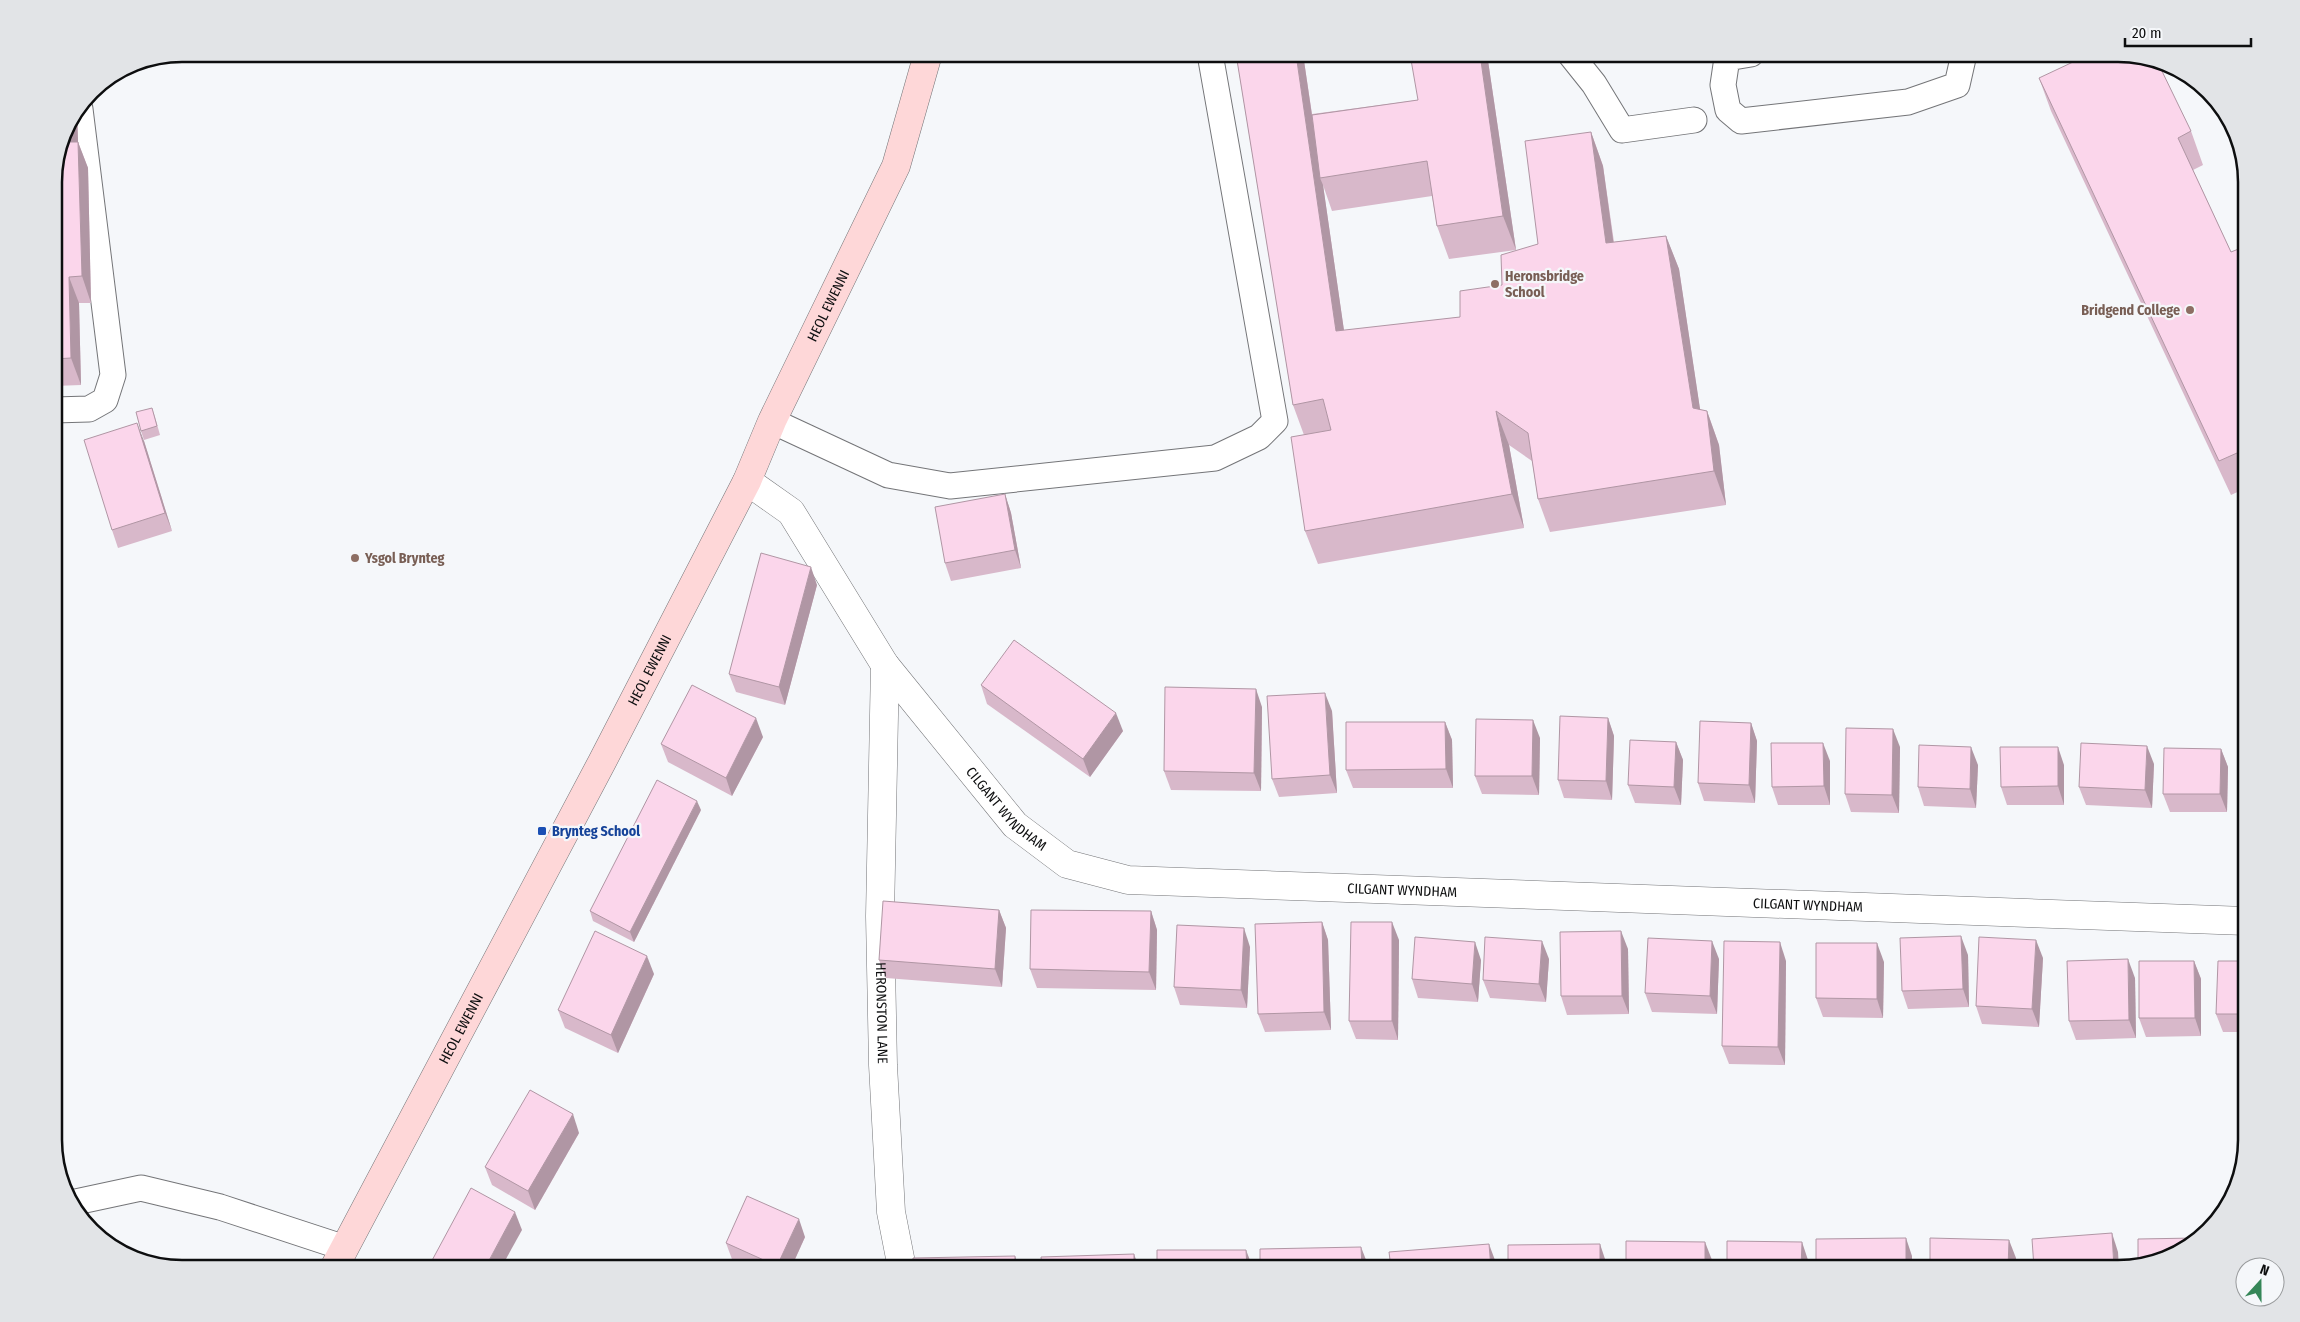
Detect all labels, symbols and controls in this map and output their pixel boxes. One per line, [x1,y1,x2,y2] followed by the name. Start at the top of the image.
[2125,15,2251,47] scale bar
[2132,24,2162,42] text: 20 m
[804,267,853,344] street label: HEOL EWENNI
[1505,268,1584,301] place label: Heronsbridge School
[1489,278,1501,290] marker: Heronsbridge School
[2081,302,2180,319] place label: Bridgend College
[2184,304,2196,316] marker: Bridgend College
[364,550,444,567] place label: Ysgol Brynteg
[349,552,361,564] marker: Ysgol Brynteg
[625,632,675,709] street label: HEOL EWENNI
[962,764,1050,855] street label: CILGANT WYNDHAM
[552,823,640,840] place label: Brynteg School
[536,825,548,837] marker: Brynteg School
[1347,880,1457,901] street label: CILGANT WYNDHAM
[1753,895,1863,916] street label: CILGANT WYNDHAM
[872,962,891,1064] street label: HERONSTON LANE
[436,991,487,1067] street label: HEOL EWENNI
[2235,1257,2285,1307] north arrow
[2258,1261,2271,1280] text: N

